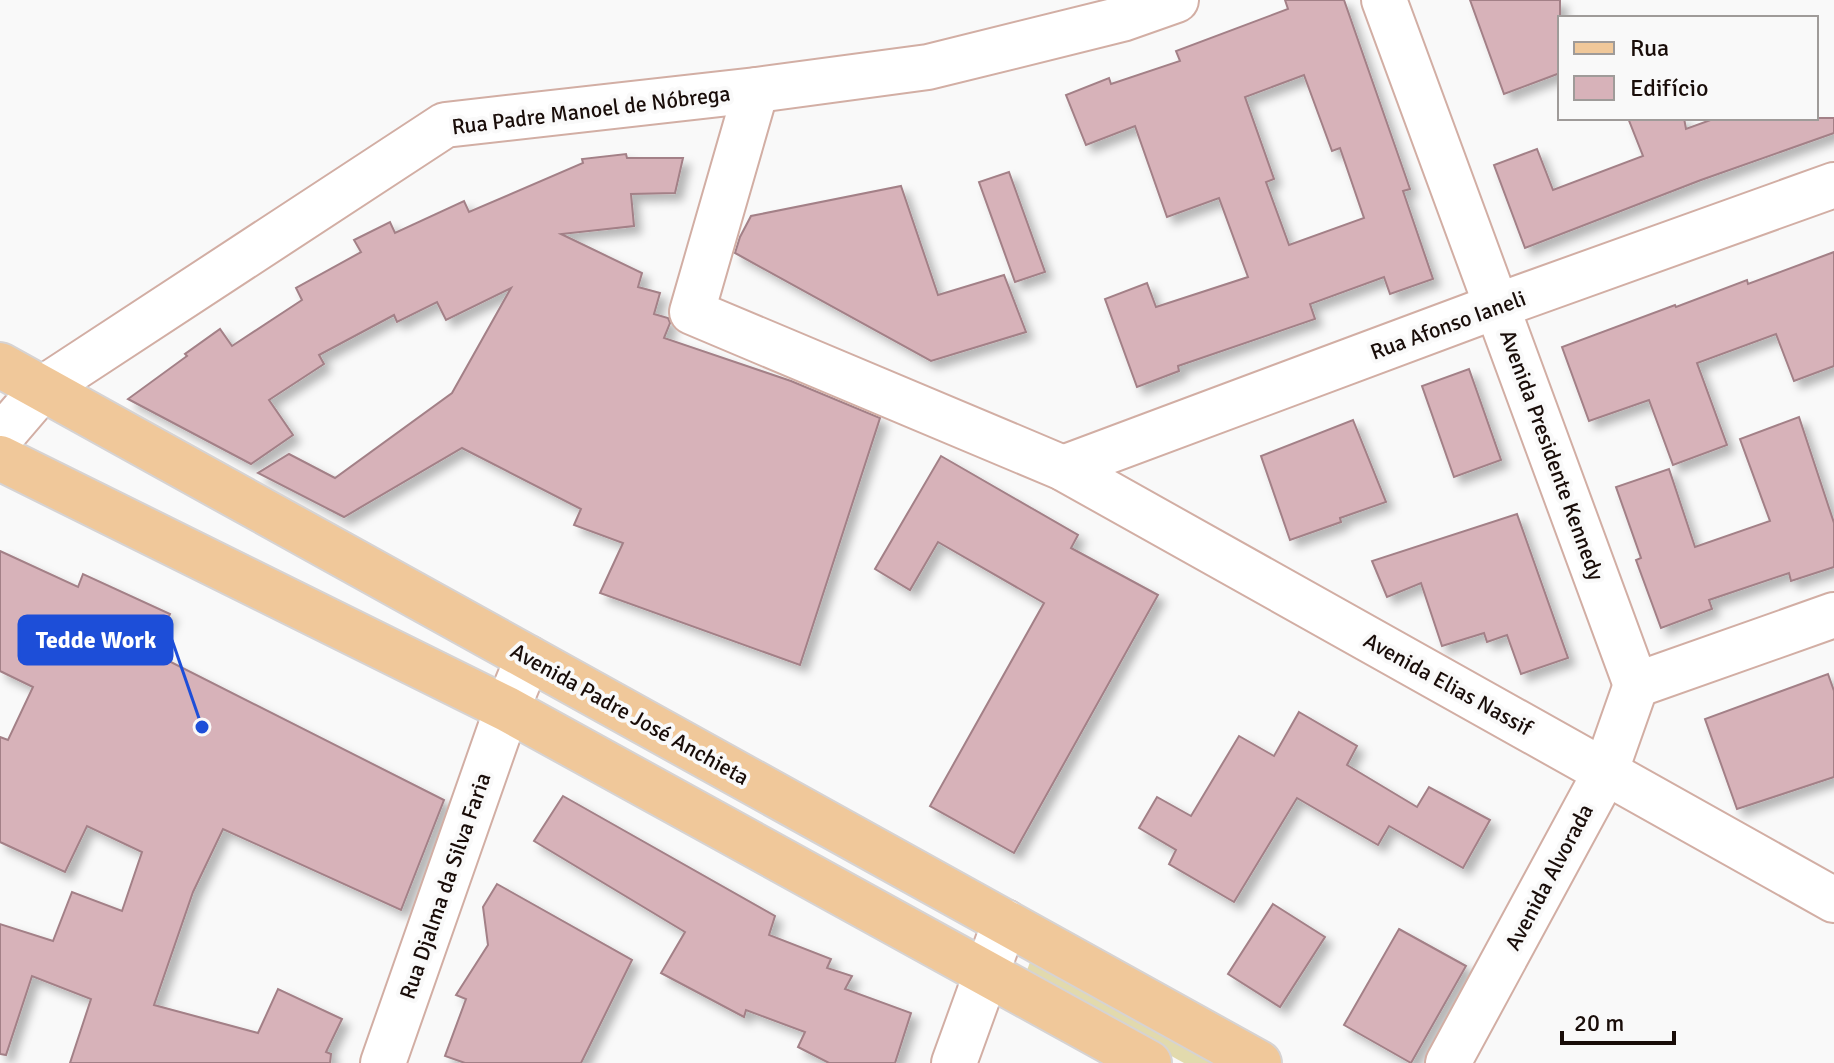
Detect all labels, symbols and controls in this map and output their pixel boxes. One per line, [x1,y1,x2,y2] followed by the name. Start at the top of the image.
[1558,16,1818,120] legend
[1630,33,1669,63] text: Rua
[1630,73,1708,103] text: Edifício
[450,79,732,141] street label: Rua Padre Manoel de Nóbrega
[1367,284,1529,366] street label: Rua Afonso Ianeli
[1494,326,1610,585] street label: Avenida Presidente Kennedy
[19,616,172,664] callout: Tedde Work
[36,625,157,655] text: Tedde Work
[1359,627,1538,742] street label: Avenida Elias Nassif
[506,637,754,791] street label: Avenida Padre José Anchieta
[394,769,496,1003] street label: Rua Djalma da Silva Faria
[1499,799,1599,955] street label: Avenida Alvorada
[1562,995,1674,1045] scale bar
[1574,1008,1624,1038] text: 20 m

